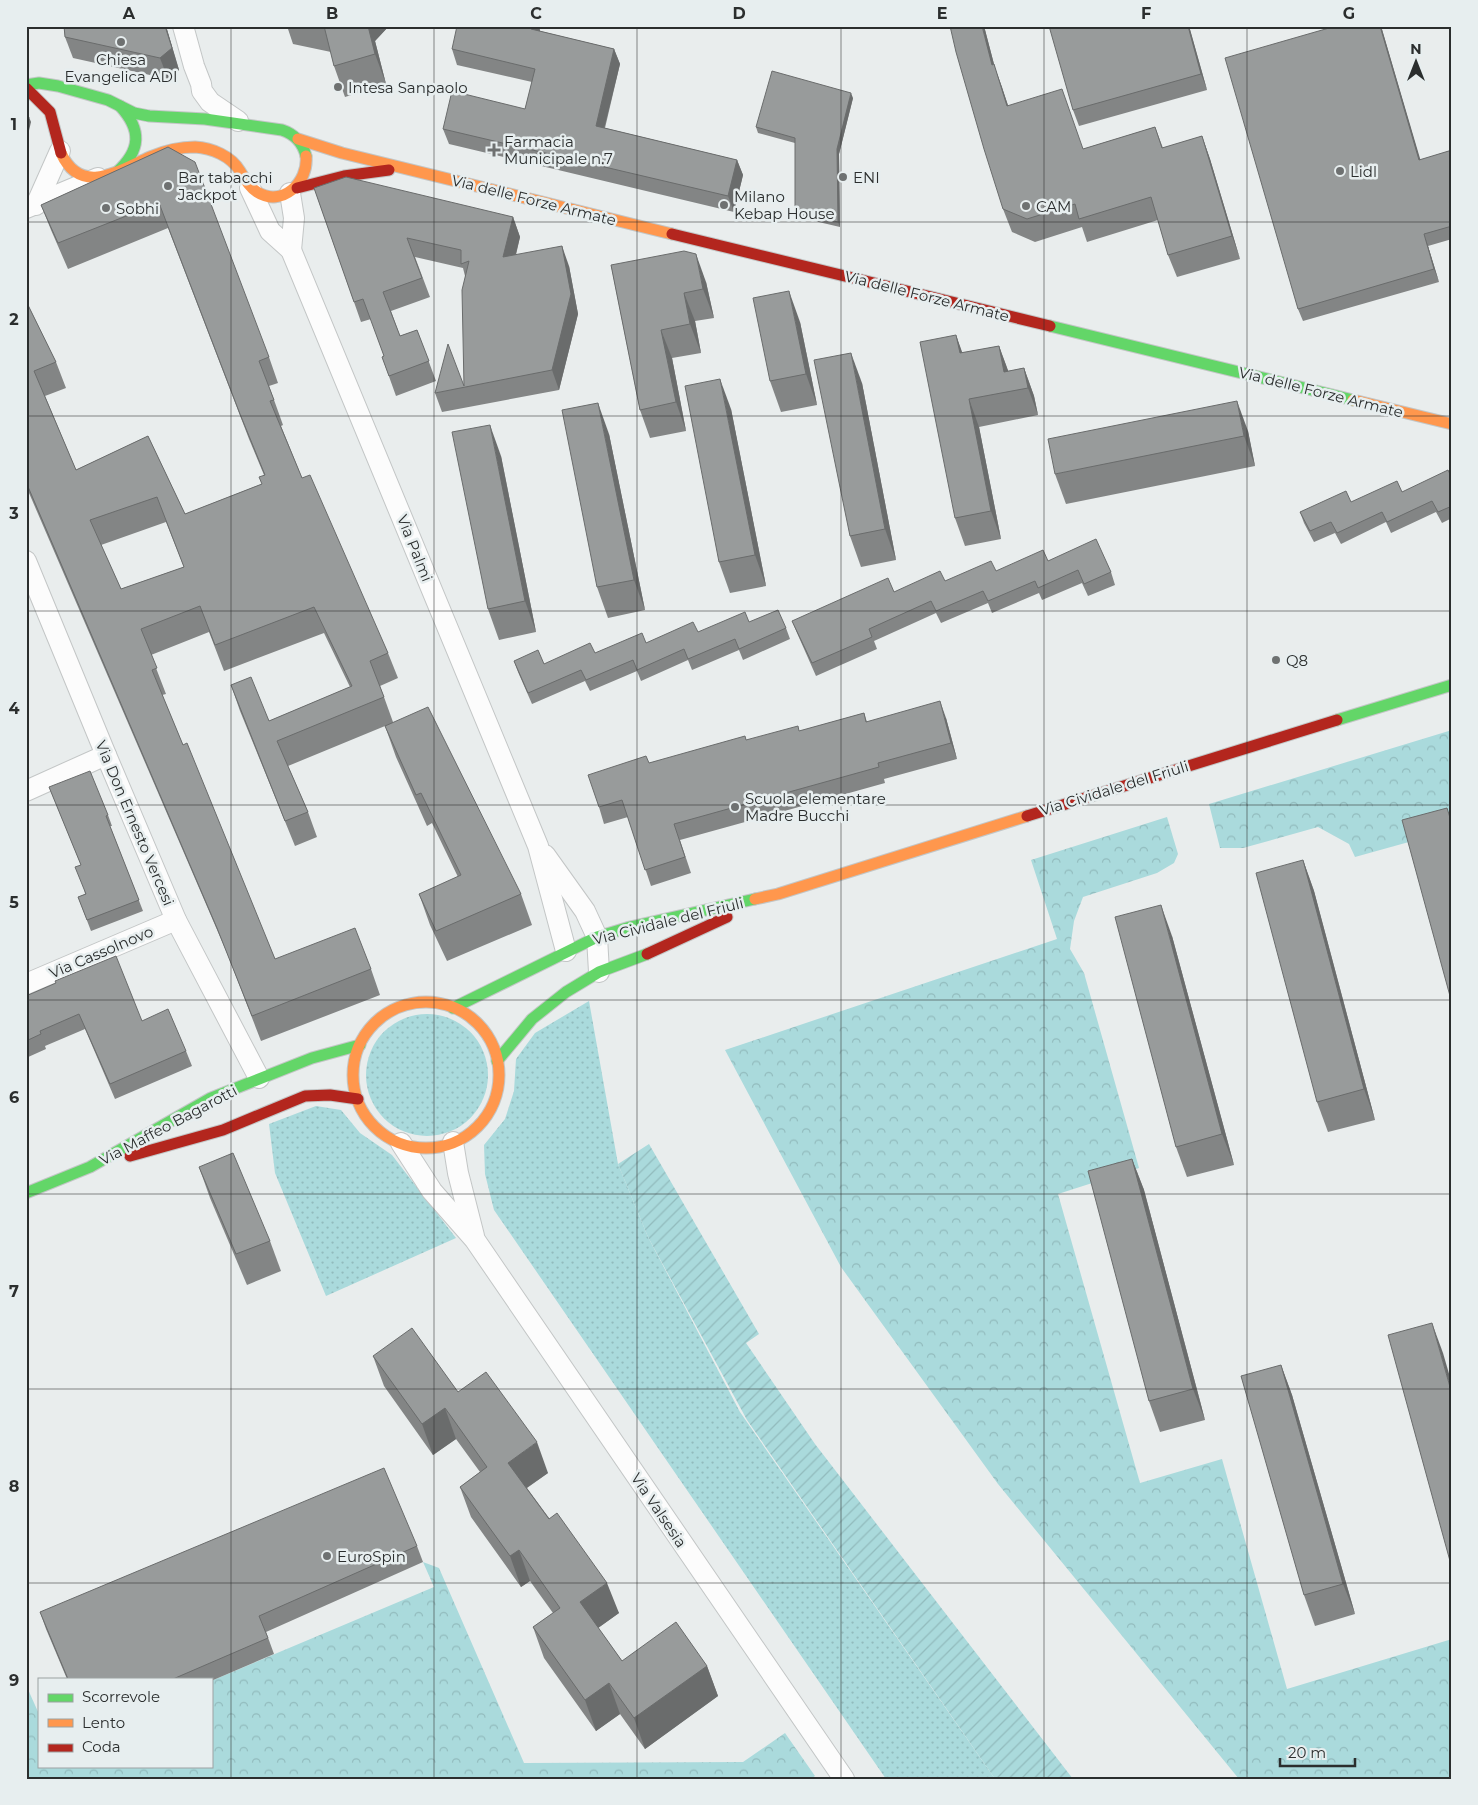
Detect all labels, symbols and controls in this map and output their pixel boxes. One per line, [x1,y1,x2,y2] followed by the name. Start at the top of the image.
[122,4,136,23] text: A
[326,4,338,23] text: B
[530,4,542,23] text: C
[732,4,746,23] text: D
[937,4,947,23] text: E
[1141,4,1151,23] text: F
[1343,4,1355,23] text: G
[115,36,127,48] marker: Chiesa Evangelica ADI
[1390,38,1440,88] north arrow
[1410,40,1422,58] text: N
[64,50,178,86] place label: Chiesa Evangelica ADI
[348,78,468,97] place label: Intesa Sanpaolo
[332,81,344,93] marker: Intesa Sanpaolo
[11,115,17,134] text: 1
[504,132,613,168] place label: Farmacia Municipale n.7
[488,144,500,156] marker: Farmacia Municipale n.7
[1350,162,1377,181] place label: Lidl
[1334,165,1346,177] marker: Lidl
[177,168,273,204] place label: Bar tabacchi Jackpot
[853,168,880,187] place label: ENI
[450,170,618,230] street label: Via delle Forze Armate
[837,171,849,183] marker: ENI
[162,180,174,192] marker: Bar tabacchi Jackpot
[734,187,835,223] place label: Milano Kebap House
[1036,197,1071,216] place label: CAM
[116,199,159,218] place label: Sobhi
[718,199,730,211] marker: Milano Kebap House
[1020,200,1032,212] marker: CAM
[100,202,112,214] marker: Sobhi
[843,266,1011,326] street label: Via delle Forze Armate
[9,310,19,329] text: 2
[1237,362,1405,422] street label: Via delle Forze Armate
[8,504,19,523] text: 3
[393,512,437,584] street label: Via Palmi
[1286,651,1308,670] place label: Q8
[1270,654,1282,666] marker: Q8
[8,699,20,718] text: 4
[92,737,178,909] street label: Via Don Ernesto Vercesi
[1037,756,1191,820] street label: Via Cividale del Friuli
[745,789,886,825] place label: Scuola elementare Madre Bucchi
[729,801,741,813] marker: Scuola elementare Madre Bucchi
[9,893,19,912] text: 5
[591,893,745,949] street label: Via Cividale del Friuli
[46,922,156,982] street label: Via Cassolnovo
[96,1081,240,1169] street label: Via Maffeo Bagarotti
[9,1088,19,1107] text: 6
[9,1282,19,1301] text: 7
[627,1469,691,1551] street label: Via Valsesia
[9,1477,19,1496] text: 8
[337,1547,406,1566] place label: EuroSpin
[321,1550,333,1562] marker: EuroSpin
[9,1671,19,1690] text: 9
[38,1678,212,1768] legend
[82,1687,160,1706] text: Scorrevole
[82,1713,125,1732] text: Lento
[1280,1735,1356,1767] scale bar
[82,1737,121,1756] text: Coda
[1288,1743,1326,1762] text: 20 m

